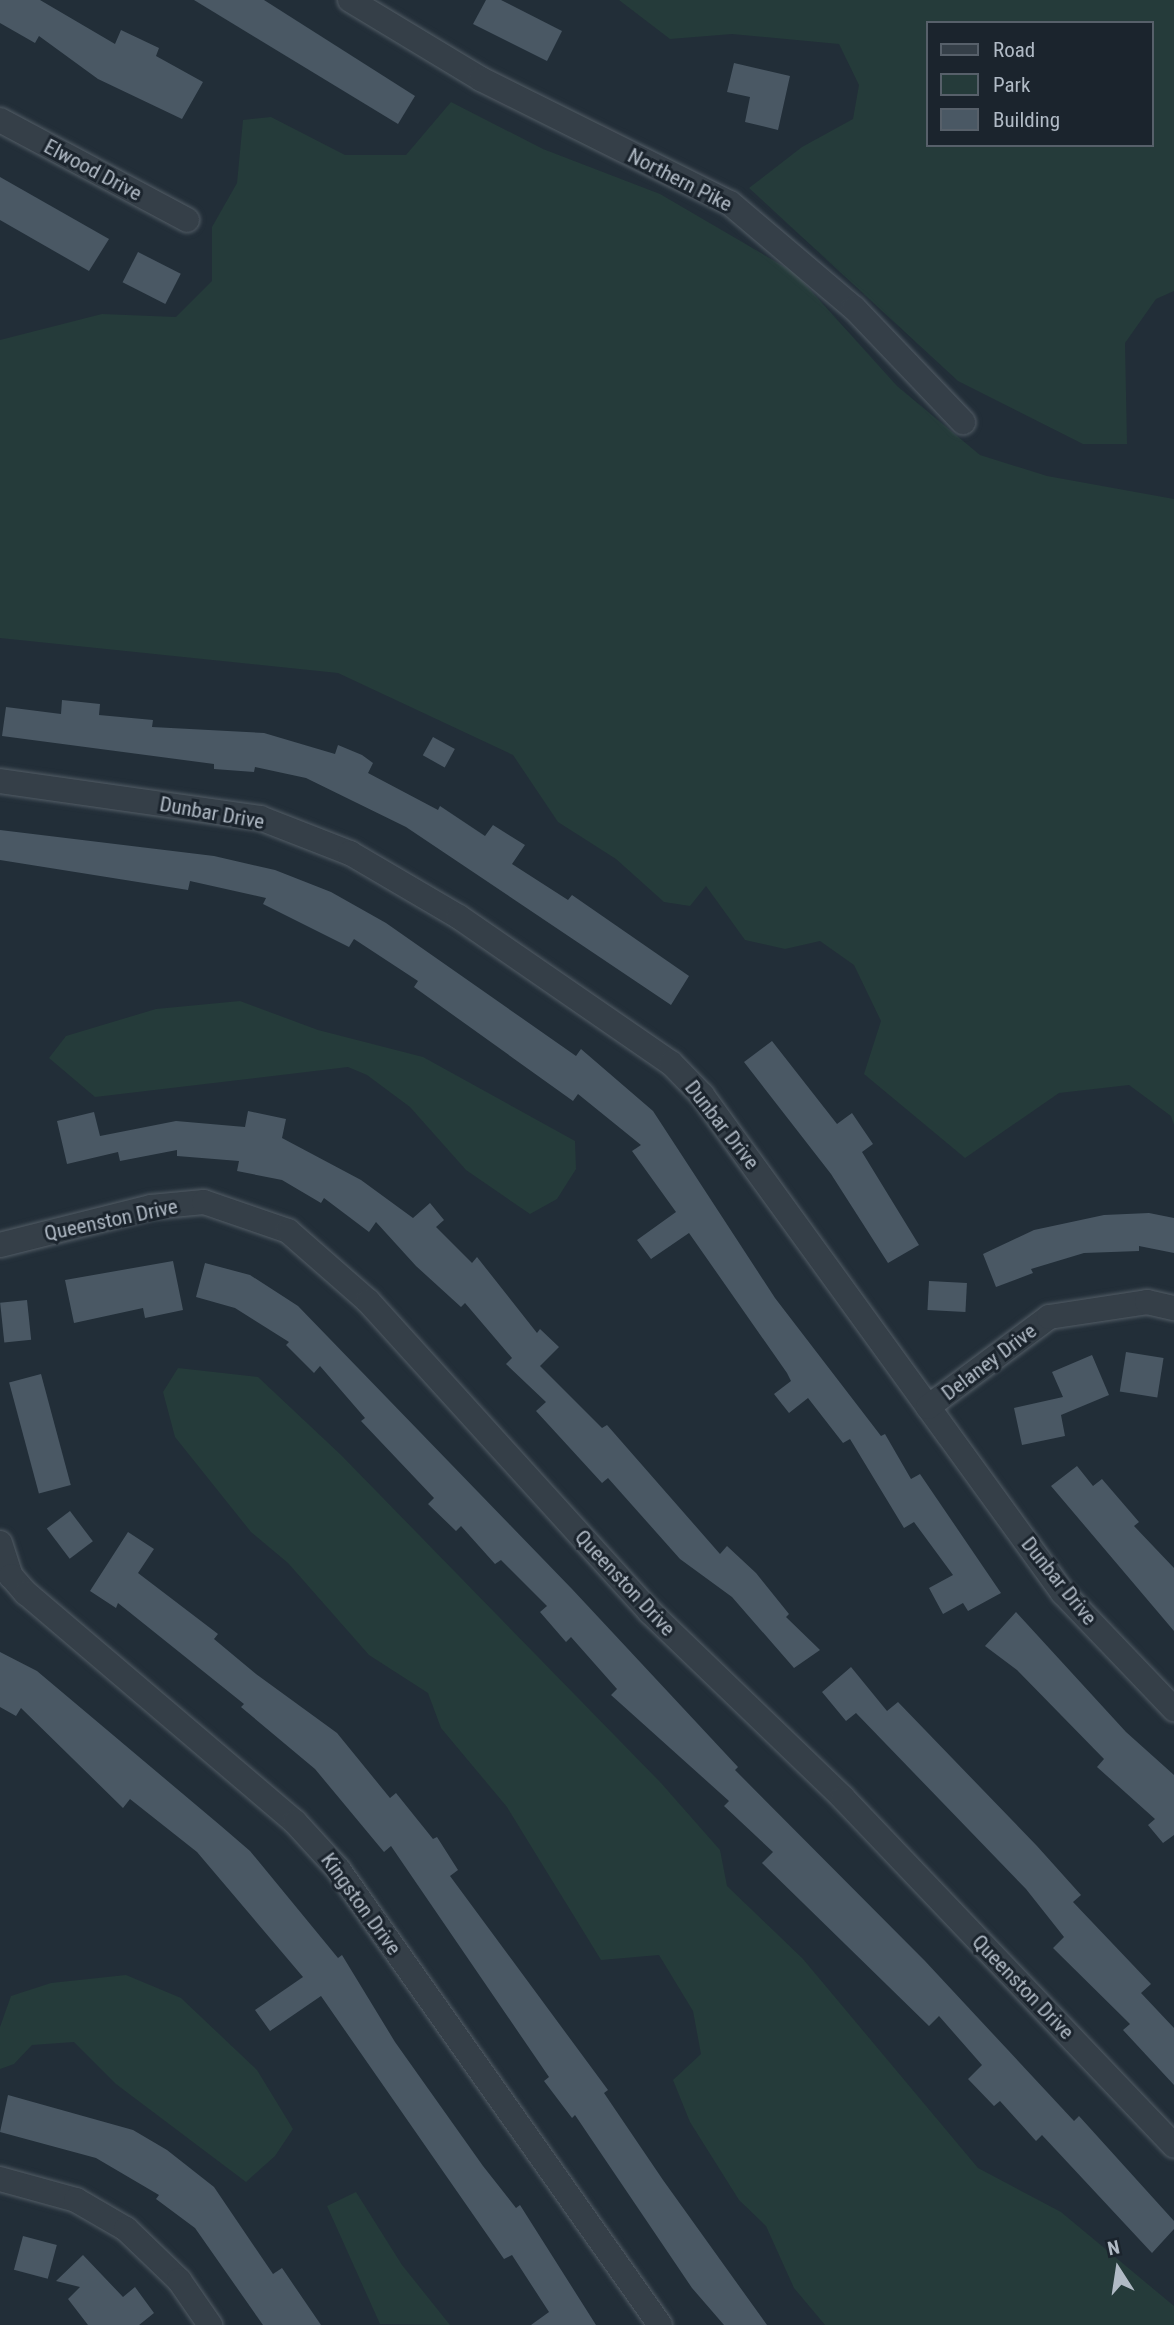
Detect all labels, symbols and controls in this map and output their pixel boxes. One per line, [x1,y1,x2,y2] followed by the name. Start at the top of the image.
[926,21,1153,147] legend
[993,38,1035,62] text: Road
[993,73,1030,97] text: Park
[993,108,1060,132] text: Building
[40,134,146,206] street label: Elwood Drive
[624,143,736,217] street label: Northern Pike
[158,791,266,835] street label: Dunbar Drive
[679,1076,765,1174] street label: Dunbar Drive
[42,1194,180,1246] street label: Queenston Drive
[937,1318,1041,1406] street label: Delaney Drive
[570,1525,680,1641] street label: Queenston Drive
[1016,1532,1102,1630] street label: Dunbar Drive
[316,1848,406,1960] street label: Kingston Drive
[967,1929,1079,2045] street label: Queenston Drive
[1083,2234,1153,2304] north arrow
[1105,2236,1122,2260] text: N

